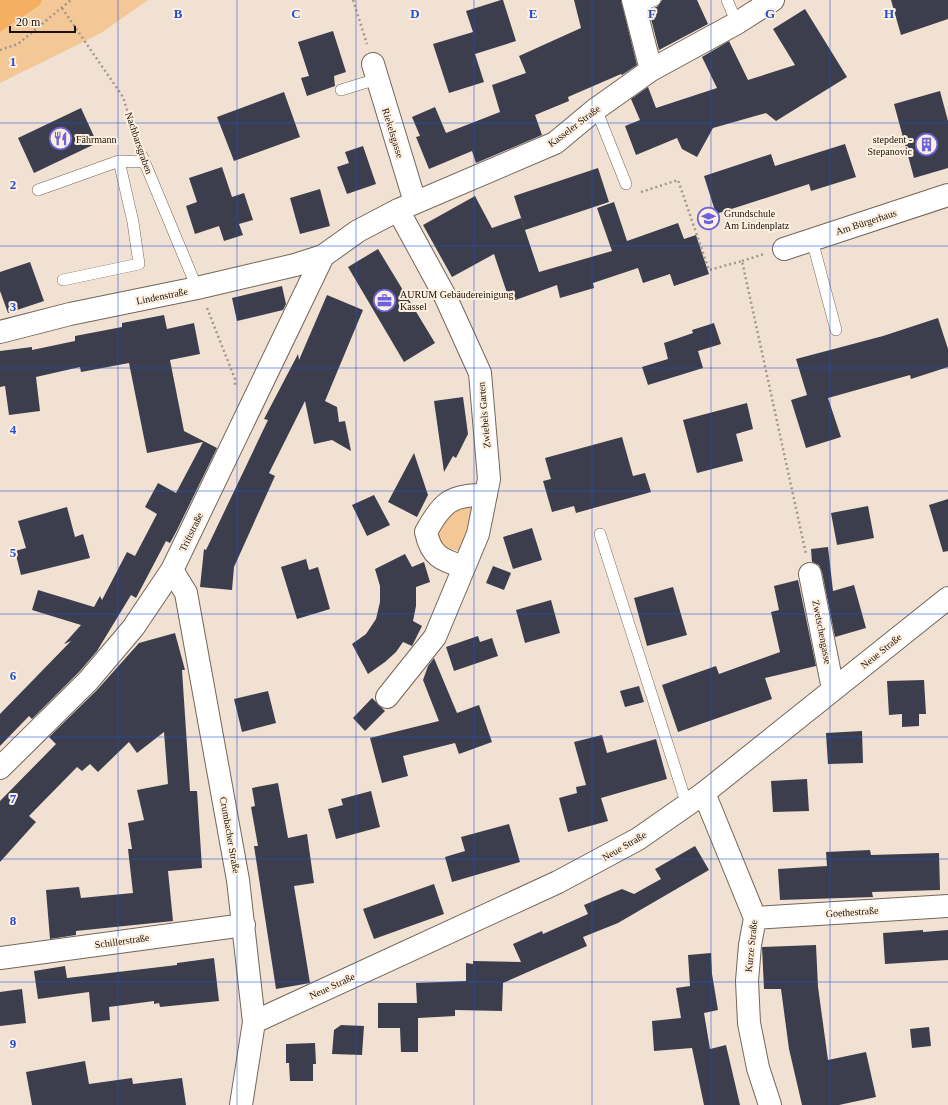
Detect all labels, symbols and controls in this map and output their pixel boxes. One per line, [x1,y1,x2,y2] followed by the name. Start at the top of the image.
[174,6,183,21] text: B
[291,6,301,21] text: C
[410,6,420,21] text: D
[529,6,537,21] text: E
[648,6,656,21] text: F
[765,6,775,21] text: G
[884,6,894,21] text: H
[10,8,75,34] scale bar
[16,15,41,29] text: 20 m
[10,54,16,69] text: 1
[546,102,603,149] street label: Kasseler Straße
[380,107,406,160] street label: Riekelsgasse
[123,110,155,176] street label: Nachbarsgraben
[47,126,73,152] restaurant icon: Fährmann
[914,132,940,158] building icon: stepdent - Stepanovic
[76,134,117,145] place label: Fährmann
[868,134,913,157] place label: stepdent - Stepanovic
[10,177,16,192] text: 2
[696,206,722,232] school or university icon: Grundschule Am Lindenplatz
[834,207,898,237] street label: Am Bürgerhaus
[724,208,790,231] place label: Grundschule Am Lindenplatz
[135,286,189,306] street label: Lindenstraße
[372,287,398,313] office icon: AURUM Gebäudereinigung Kassel
[400,289,514,312] place label: AURUM Gebäudereinigung Kassel
[10,299,17,314] text: 3
[476,381,492,449] street label: Zwiebels Garten
[10,422,17,437] text: 4
[177,510,205,553] street label: Triftstraße
[10,545,17,560] text: 5
[810,599,834,665] street label: Zwetschengasse
[858,631,904,671] street label: Neue Straße
[10,668,17,683] text: 6
[10,791,17,806] text: 7
[218,796,242,875] street label: Crumbacher Straße
[600,829,649,863] street label: Neue Straße
[825,905,879,919] street label: Goethestraße
[10,913,17,928] text: 8
[743,919,759,973] street label: Kurze Straße
[94,932,151,950] street label: Schillerstraße
[307,970,357,1001] street label: Neue Straße
[10,1036,17,1051] text: 9

